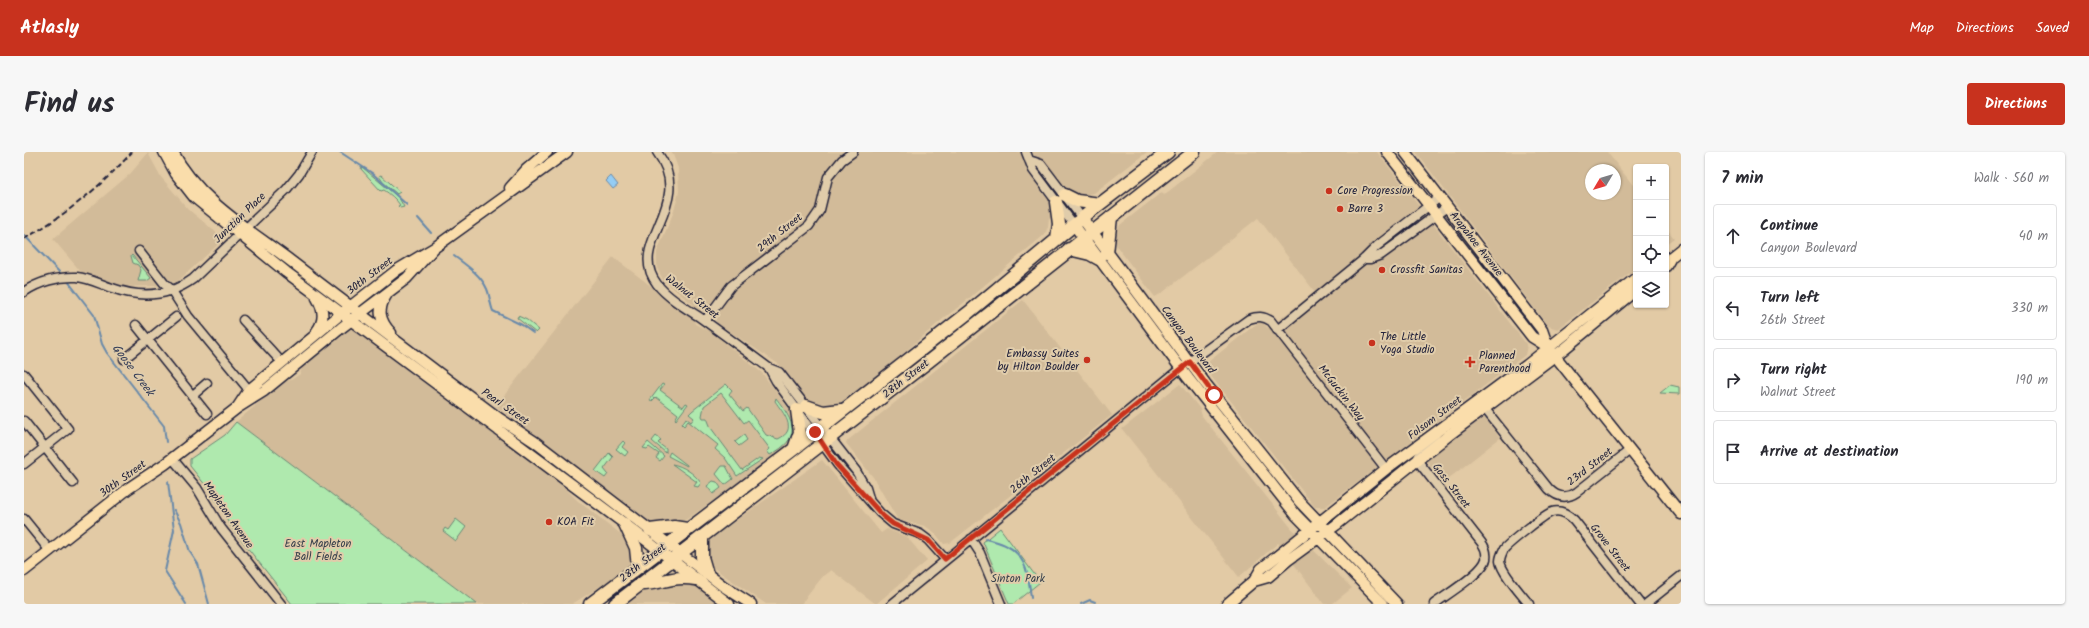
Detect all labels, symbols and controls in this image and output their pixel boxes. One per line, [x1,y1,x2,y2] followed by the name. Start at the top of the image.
[20,13,79,43] text: Atlasly
[1909,17,1934,39] text: Map
[1956,17,2014,39] text: Directions
[2036,17,2069,39] text: Saved
[24,82,115,127] text: Find us
[1967,83,2065,125] button: Directions
[1585,164,1621,200] north arrow
[1633,164,1669,308] map controls
[1633,164,1669,200] button: +
[1721,165,1763,192] text: 7 min
[1974,168,2049,189] text: Walk · 560 m
[1337,182,1413,200] place label: Core Progression
[1324,186,1334,196] marker: Core Progression
[210,188,270,248] street label: Junction Place
[1348,200,1383,218] place label: Barre 3
[1633,200,1669,236] button: −
[1335,204,1345,214] marker: Barre 3
[753,208,807,257] street label: 29th Street
[1445,208,1507,281] street label: Arapahoe Avenue
[1760,214,1818,238] text: Continue
[1722,225,1744,247] icon: ahead
[2019,226,2048,247] text: 40 m
[1633,236,1669,272] button: locate
[1760,238,1857,259] text: Canyon Boulevard
[343,252,398,300] street label: 30th Street
[1390,261,1463,279] place label: Crossfit Sanitas
[1377,265,1387,275] marker: Crossfit Sanitas
[661,270,723,324] street label: Walnut Street
[1633,272,1669,308] button: layers
[1760,286,1820,310] text: Turn left
[1722,297,1744,319] icon: left
[2011,298,2048,319] text: 330 m
[1156,302,1220,379] street label: Canyon Boulevard
[1760,310,1825,331] text: 26th Street
[1380,328,1435,359] place label: The Little Yoga Studio
[1367,338,1377,348] marker: The Little Yoga Studio
[107,340,160,402] water label: Goose Creek
[997,345,1080,376] place label: Embassy Suites by Hilton Boulder
[1479,347,1531,378] place label: Planned Parenthood
[879,354,934,403] street label: 28th Street
[1082,355,1092,365] marker: Embassy Suites by Hilton Boulder
[1464,356,1476,368] marker: Planned Parenthood
[1760,358,1827,382] text: Turn right
[1313,361,1369,426] street label: McGuckin Way
[1722,369,1744,391] icon: right
[2016,370,2048,391] text: 190 m
[1760,382,1836,403] text: Walnut Street
[477,384,533,430] street label: Pearl Street
[1205,386,1223,404] route start
[1404,391,1467,444] street label: Folsom Street
[806,423,824,441] route end
[1760,440,1899,464] text: Arrive at destination
[1722,441,1744,463] icon: arrive
[1563,443,1617,491] street label: 23rd Street
[1006,449,1061,498] street label: 26th Street
[96,455,151,502] street label: 30th Street
[1427,459,1475,513] street label: Goss Street
[198,478,258,552] street label: Mapleton Avenue
[557,513,595,531] place label: KOA Fit
[544,517,554,527] marker: KOA Fit
[1585,520,1635,577] street label: Grove Street
[285,535,352,566] park label: East Mapleton Ball Fields
[616,538,671,587] street label: 28th Street
[991,570,1046,588] park label: Sinton Park

